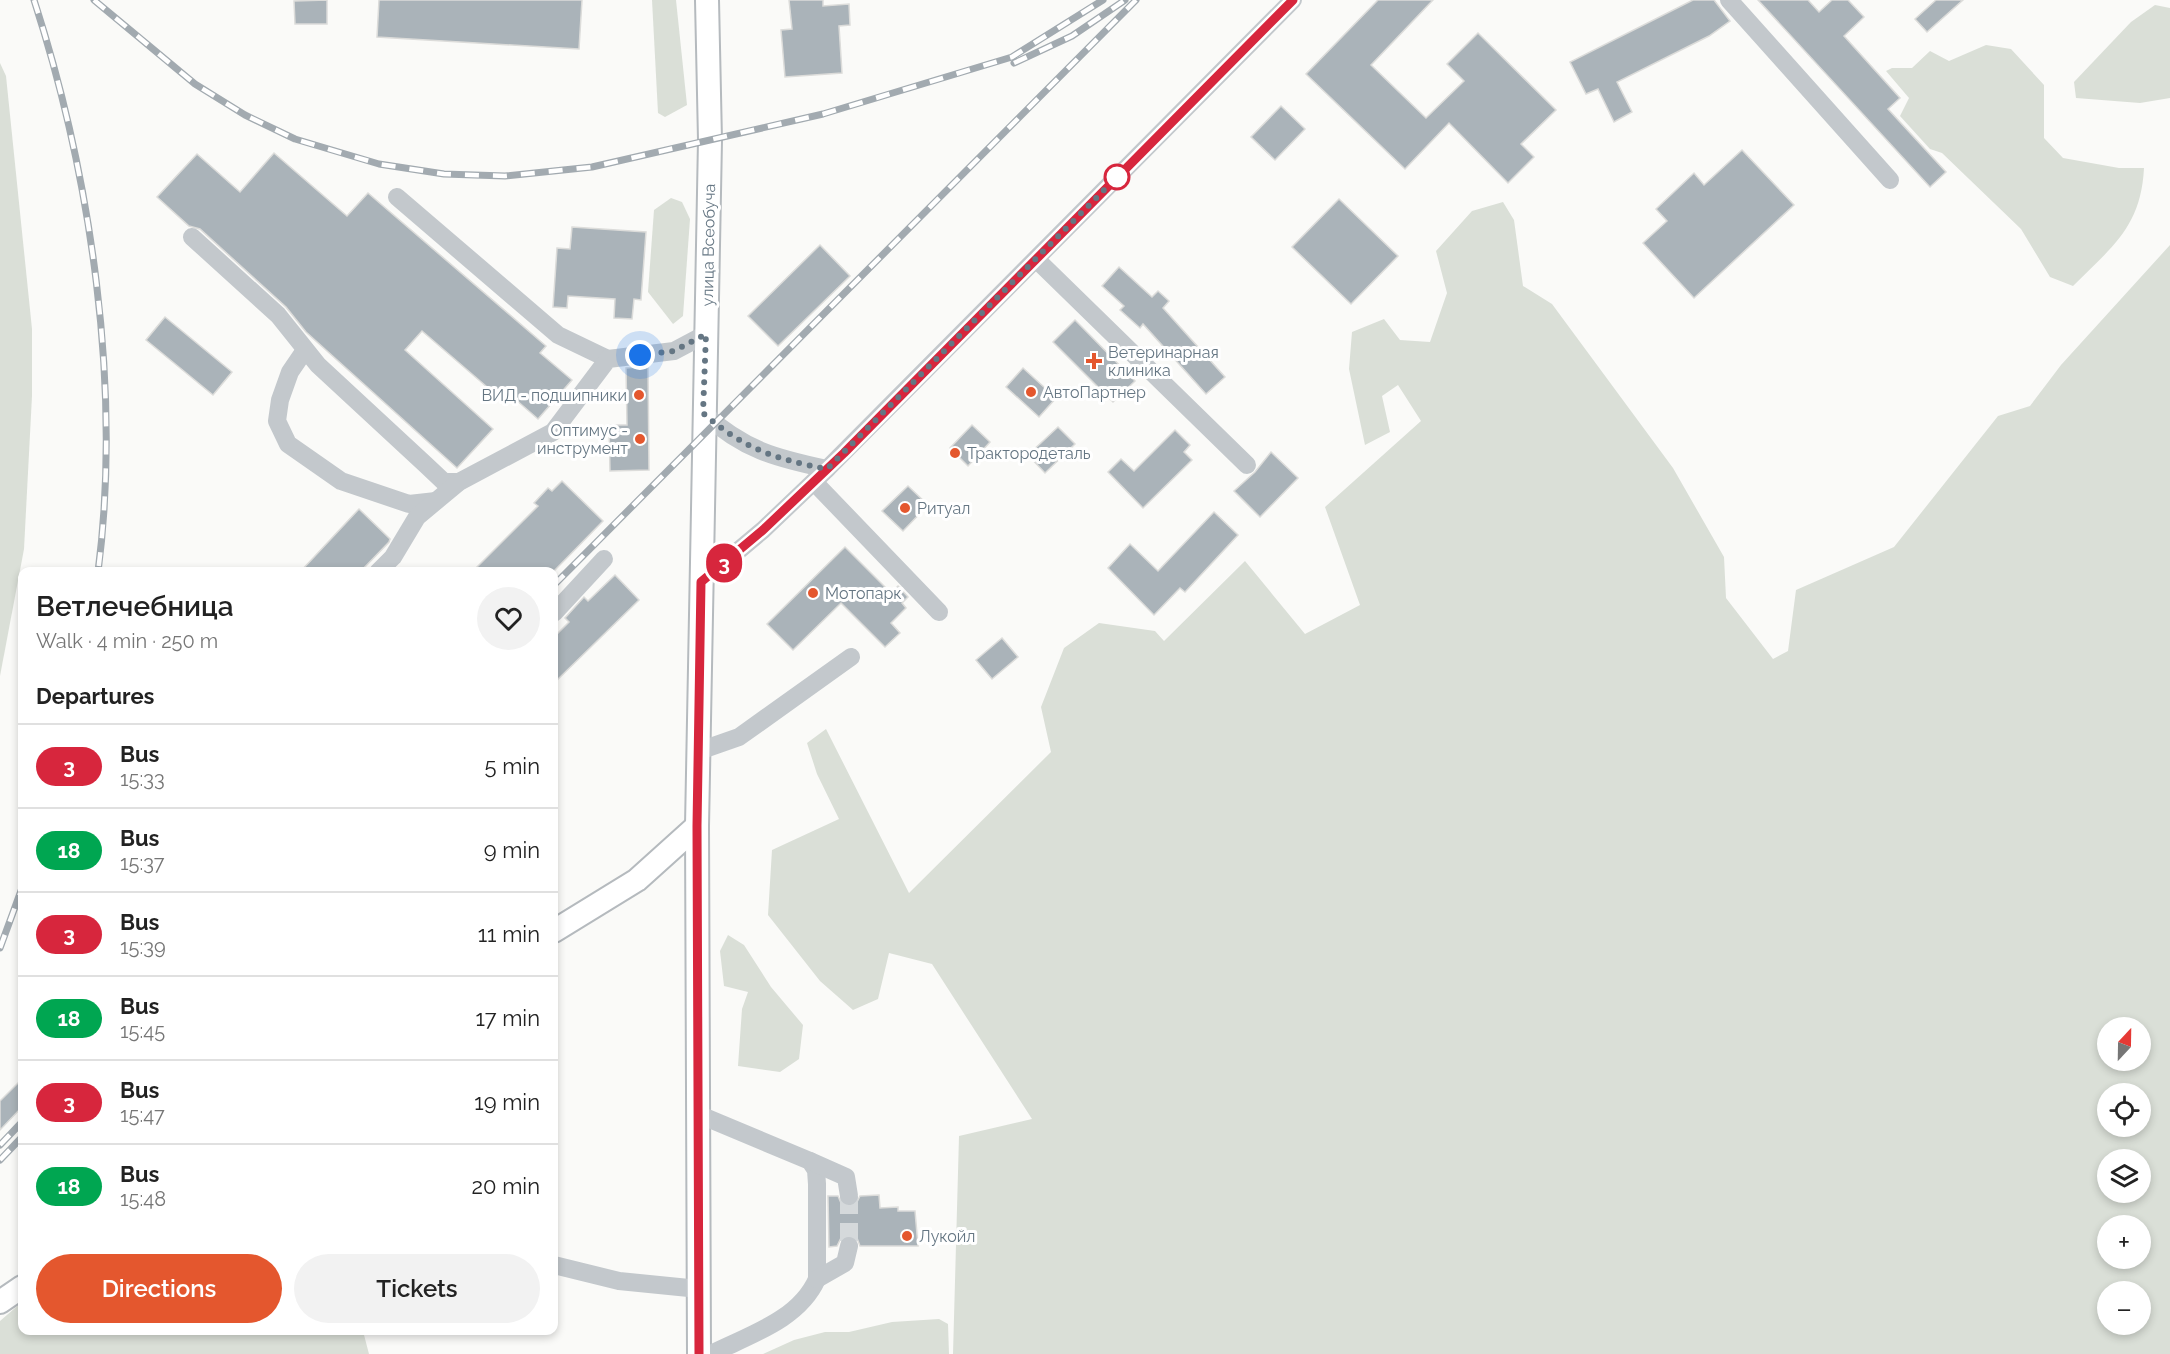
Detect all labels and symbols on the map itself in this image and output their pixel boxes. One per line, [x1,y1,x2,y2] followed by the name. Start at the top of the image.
[1104,164,1130,190] unlabelled marker
[698,184,719,307] street label: улица Всеобуча
[625,340,655,370] your location
[1108,343,1219,380] place label: Ветеринарная клиника
[1085,352,1103,370] marker: Ветеринарная клиника
[1043,383,1146,402] place label: АвтоПартнер
[1024,385,1038,399] marker: АвтоПартнер
[481,386,627,405] place label: ВИД - подшипники
[632,388,646,402] marker: ВИД - подшипники
[537,421,628,458] place label: Оптимус - инструмент
[633,432,647,446] marker: Оптимус - инструмент
[967,444,1091,463] place label: Трактородеталь
[948,446,962,460] marker: Трактородеталь
[917,499,970,518] place label: Ритуал
[898,501,912,515] marker: Ритуал
[704,544,744,582] line badge: 3
[825,584,902,603] place label: Мотопарк
[806,586,820,600] marker: Мотопарк
[2097,1017,2151,1071] north arrow
[919,1227,975,1246] place label: Лукойл
[900,1229,914,1243] marker: Лукойл

